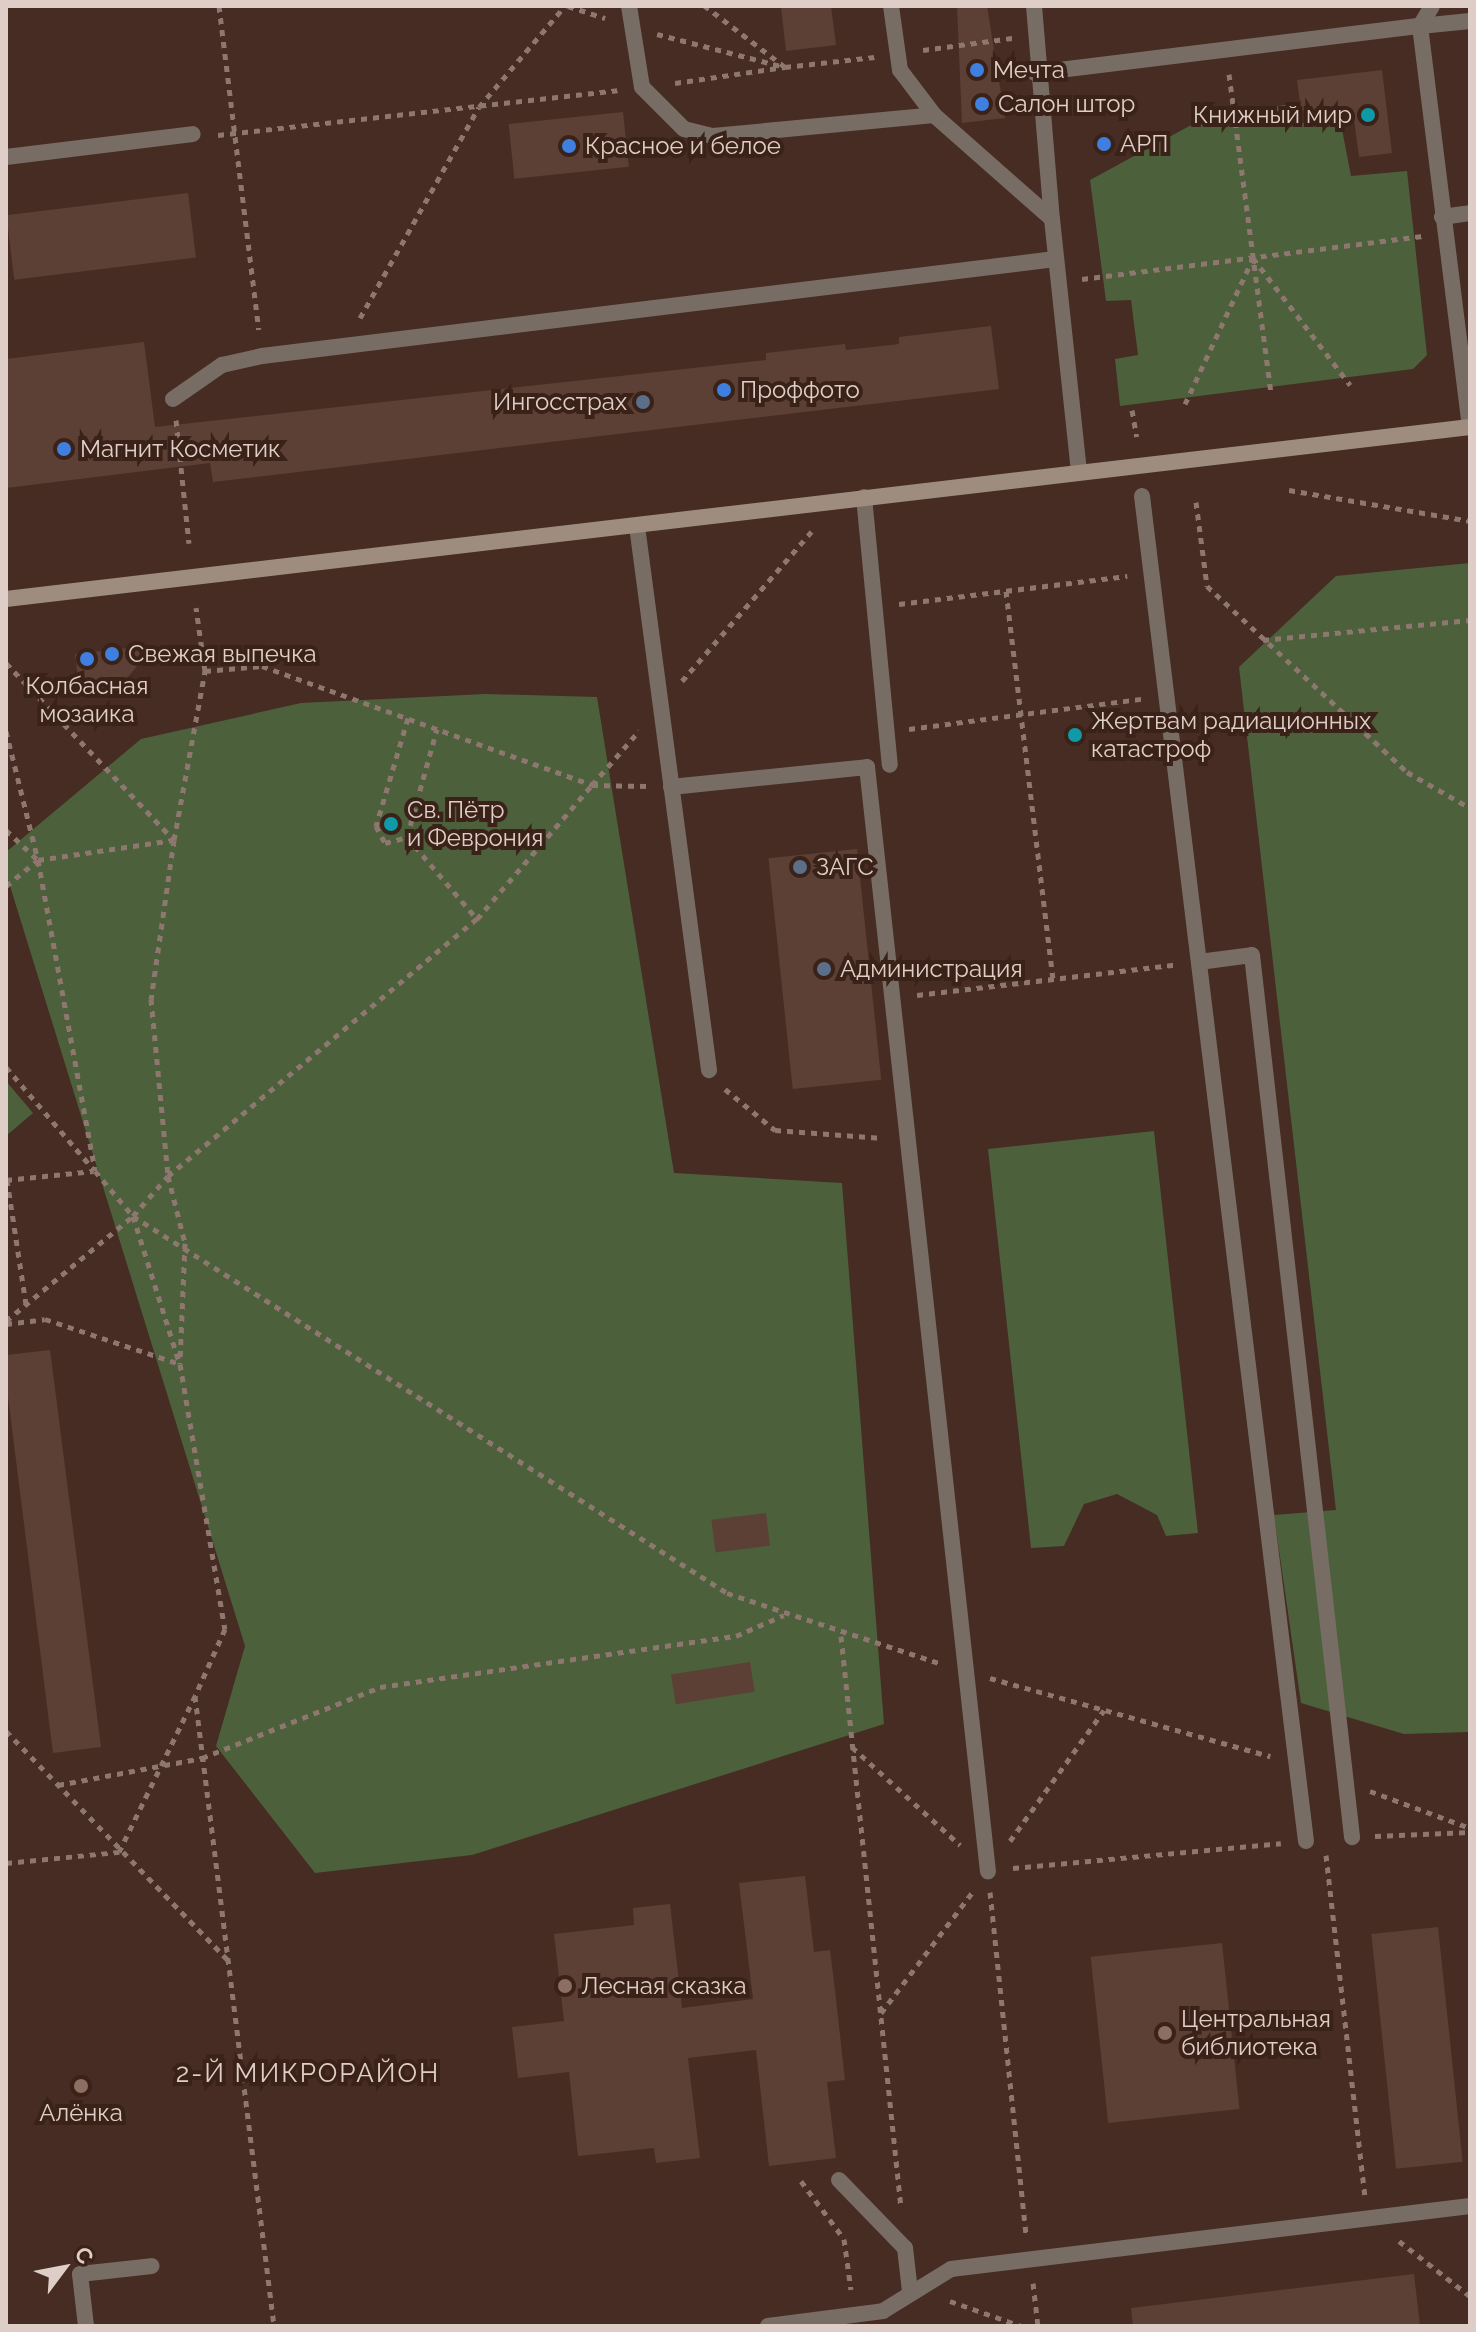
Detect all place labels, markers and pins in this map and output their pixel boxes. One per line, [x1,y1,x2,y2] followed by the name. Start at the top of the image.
[993,56,1065,84] place label: Мечта
[968,61,986,79] marker: Мечта
[998,90,1135,118] place label: Салон штор
[973,95,991,113] marker: Салон штор
[1193,101,1352,129] place label: Книжный мир
[1359,106,1377,124] marker: Книжный мир
[1120,130,1168,158] place label: АРП
[585,132,781,160] place label: Красное и белое
[1095,135,1113,153] marker: АРП
[560,137,578,155] marker: Красное и белое
[740,376,860,404] place label: Проффото
[715,381,733,399] marker: Проффото
[493,388,627,416] place label: Ингосстрах
[634,393,652,411] marker: Ингосстрах
[80,435,281,463] place label: Магнит Косметик
[55,440,73,458] marker: Магнит Косметик
[128,640,317,668] place label: Свежая выпечка
[103,645,121,663] marker: Свежая выпечка
[78,650,96,668] marker: Колбасная мозаика
[26,672,148,728] place label: Колбасная мозаика
[1091,707,1371,763] place label: Жертвам радиационных катастроф
[1066,726,1084,744] marker: Жертвам радиационных катастроф
[407,796,544,852] place label: Св. Пётр и Феврония
[382,815,400,833] marker: Св. Пётр и Феврония
[816,853,874,881] place label: ЗАГС
[791,858,809,876] marker: ЗАГС
[840,955,1023,983] place label: Администрация
[815,960,833,978] marker: Администрация
[581,1972,747,2000] place label: Лесная сказка
[556,1977,574,1995] marker: Лесная сказка
[1181,2005,1331,2061] place label: Центральная библиотека
[1156,2024,1174,2042] marker: Центральная библиотека
[72,2077,90,2095] marker: Алёнка
[39,2099,123,2127] place label: Алёнка

